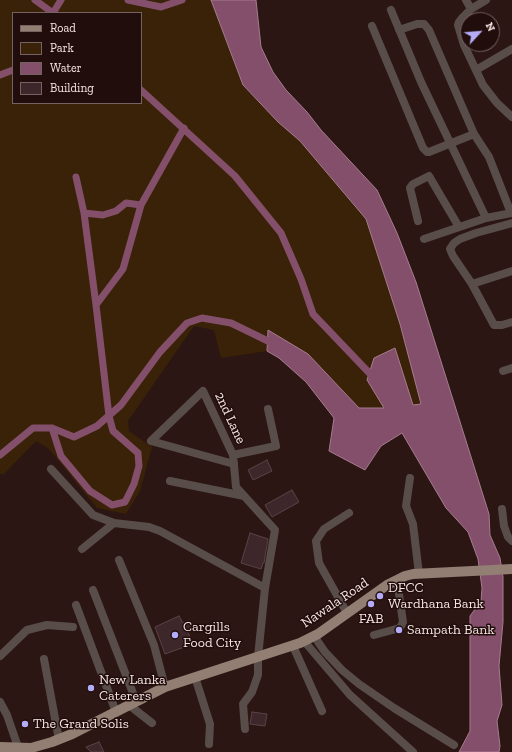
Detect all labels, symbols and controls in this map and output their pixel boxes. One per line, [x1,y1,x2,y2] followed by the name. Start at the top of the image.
[12,12,142,104] legend
[460,12,500,52] north arrow
[483,20,498,34] text: N
[50,21,76,35] text: Road
[50,41,74,55] text: Park
[50,61,82,75] text: Water
[50,81,94,95] text: Building
[211,389,249,447] street label: 2nd Lane
[298,574,372,632] street label: Nawala Road
[388,580,484,612] place label: DFCC Wardhana Bank
[375,591,385,601] marker: DFCC Wardhana Bank
[366,599,376,609] marker: FAB
[359,611,383,627] place label: FAB
[183,619,241,652] place label: Cargills Food City
[407,622,494,638] place label: Sampath Bank
[394,625,404,635] marker: Sampath Bank
[170,630,180,640] marker: Cargills Food City
[99,672,166,704] place label: New Lanka Caterers
[86,683,96,693] marker: New Lanka Caterers
[33,716,129,732] place label: The Grand Solis
[20,719,30,729] marker: The Grand Solis

